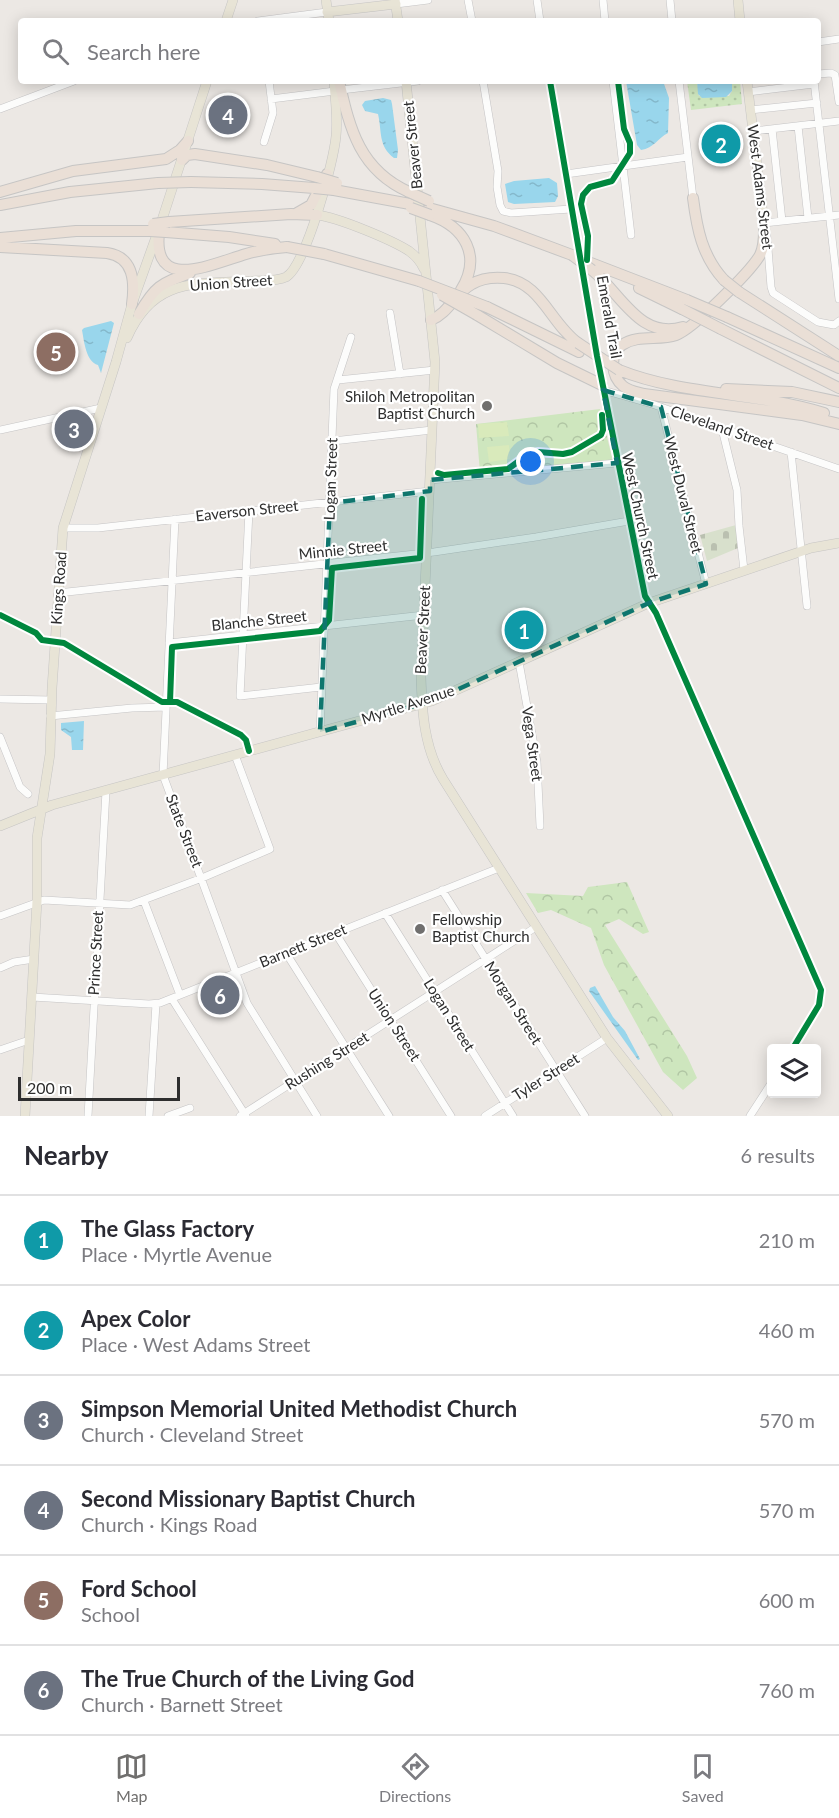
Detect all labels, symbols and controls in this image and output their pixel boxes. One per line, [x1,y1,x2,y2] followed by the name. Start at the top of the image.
[18,18,821,84] search box
[39,35,72,68] icon: search
[87,38,200,65] text: Search here
[208,92,248,138] pin: 4
[398,99,426,190] street label: Beaver Street
[702,122,740,166] pin: 2
[744,123,778,251] street label: West Adams Street
[189,270,274,294] street label: Union Street
[594,274,626,360] street label: Emerald Trail
[36,330,76,374] pin: 5
[345,387,475,422] place label: Shiloh Metropolitan Baptist Church
[480,399,494,413] marker: Shiloh Metropolitan Baptist Church
[668,401,777,453] street label: Cleveland Street
[54,406,94,452] pin: 3
[661,434,707,556] street label: West Duval Street
[320,437,340,521] street label: Logan Street
[516,447,545,476] your location
[619,451,663,581] street label: West Church Street
[195,496,300,524] street label: Eaverson Street
[298,535,389,563] street label: Minnie Street
[46,551,70,625] street label: Kings Road
[411,585,433,675] street label: Beaver Street
[210,606,308,634] street label: Blanche Street
[504,608,544,652] pin: 1
[359,681,457,728] street label: Myrtle Avenue
[519,705,547,783] street label: Vega Street
[163,791,207,870] street label: State Street
[84,910,106,996] street label: Prince Street
[432,910,530,945] place label: Fellowship Baptist Church
[256,919,349,971] street label: Barnett Street
[413,922,427,936] marker: Fellowship Baptist Church
[481,958,547,1048] street label: Morgan Street
[200,972,240,1018] pin: 6
[420,975,480,1055] street label: Logan Street
[365,985,425,1065] street label: Union Street
[281,1027,372,1093] street label: Rushing Street
[767,1044,821,1098] map controls
[767,1044,821,1098] button: layers
[509,1048,583,1104] street label: Tyler Street
[18,1074,180,1102] scale bar
[27,1078,72,1097] text: 200 m
[24,1139,109,1171] text: Nearby
[740,1143,815,1167] text: 6 results
[81,1215,254,1242] text: The Glass Factory
[38,1228,49,1252] text: 1
[759,1228,815,1252] text: 210 m
[81,1242,272,1266] text: Place · Myrtle Avenue
[81,1305,190,1332] text: Apex Color
[38,1318,49,1342] text: 2
[759,1318,815,1342] text: 460 m
[81,1332,310,1356] text: Place · West Adams Street
[81,1395,517,1422] text: Simpson Memorial United Methodist Church
[38,1408,49,1432] text: 3
[759,1408,815,1432] text: 570 m
[81,1422,304,1446] text: Church · Cleveland Street
[81,1485,415,1512] text: Second Missionary Baptist Church
[38,1498,49,1522] text: 4
[759,1498,815,1522] text: 570 m
[81,1512,257,1536] text: Church · Kings Road
[81,1575,197,1602] text: Ford School
[38,1588,49,1612] text: 5
[759,1588,815,1612] text: 600 m
[81,1602,140,1626] text: School
[81,1665,415,1692] text: The True Church of the Living God
[38,1678,49,1702] text: 6
[759,1678,815,1702] text: 760 m
[81,1692,283,1716] text: Church · Barnett Street
[115,1750,148,1805] tab: Map
[379,1750,451,1805] tab: Directions
[682,1750,724,1805] tab: Saved

